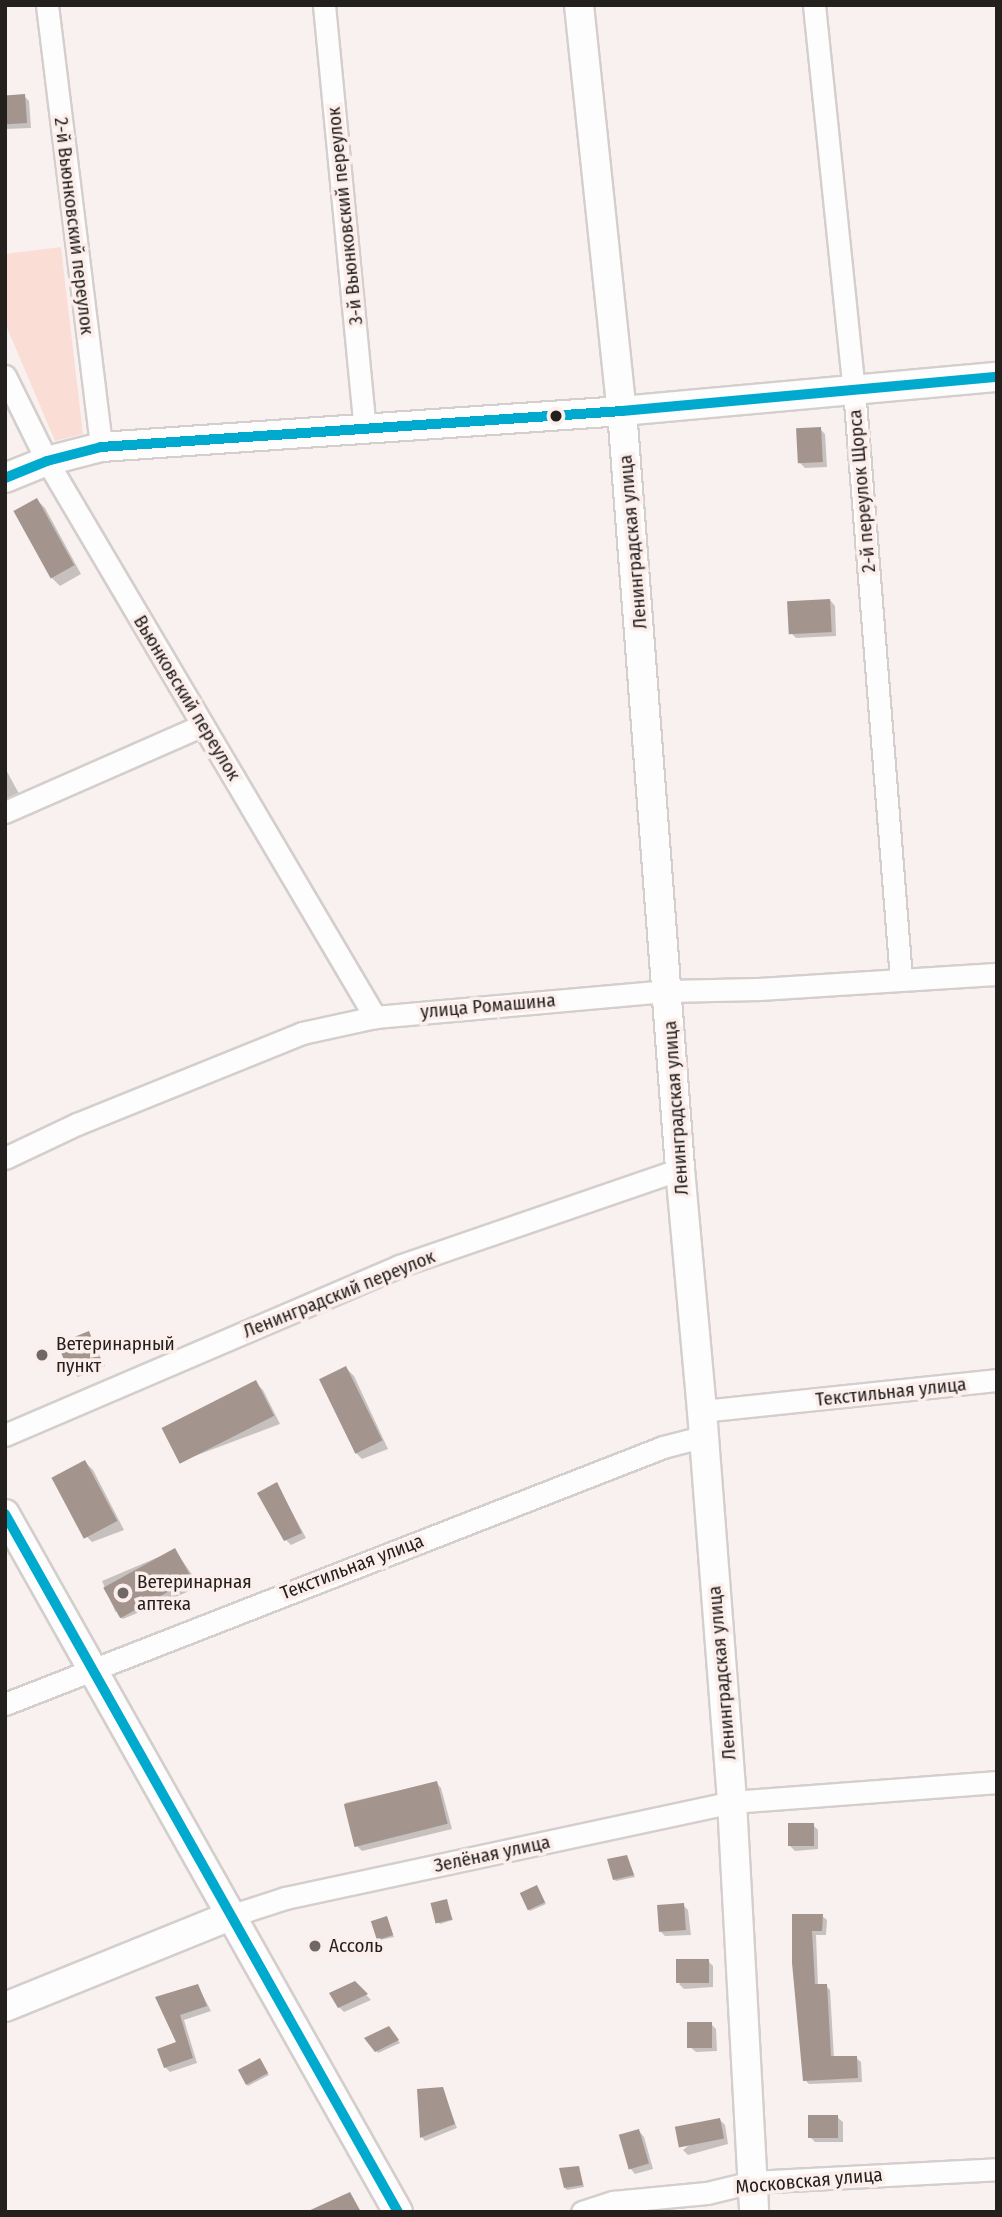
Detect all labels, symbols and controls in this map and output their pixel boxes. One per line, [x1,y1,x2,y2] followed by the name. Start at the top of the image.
[322,106,368,326] street label: 3-й Вьюнковский переулок
[49,116,99,336] street label: 2-й Вьюнковский переулок
[549,409,563,423] unlabelled marker
[844,409,880,573] street label: 2-й переулок Щорса
[614,454,652,630] street label: Ленинградская улица
[129,611,245,785] street label: Вьюнковский переулок
[420,989,556,1023] street label: улица Ромашина
[659,1020,693,1196] street label: Ленинградская улица
[240,1245,438,1343] street label: Ленинградский переулок
[56,1333,175,1377] place label: Ветеринарный пункт
[34,1347,50,1363] marker: Ветеринарный пункт
[815,1373,967,1411] street label: Текстильная улица
[277,1529,427,1605] street label: Текстильная улица
[137,1571,252,1615] place label: Ветеринарная аптека
[115,1585,131,1601] marker: Ветеринарная аптека
[703,1585,741,1761] street label: Ленинградская улица
[432,1831,552,1877] street label: Зелёная улица
[329,1935,383,1957] place label: Ассоль
[307,1938,323,1954] marker: Ассоль
[735,2163,883,2199] street label: Московская улица

